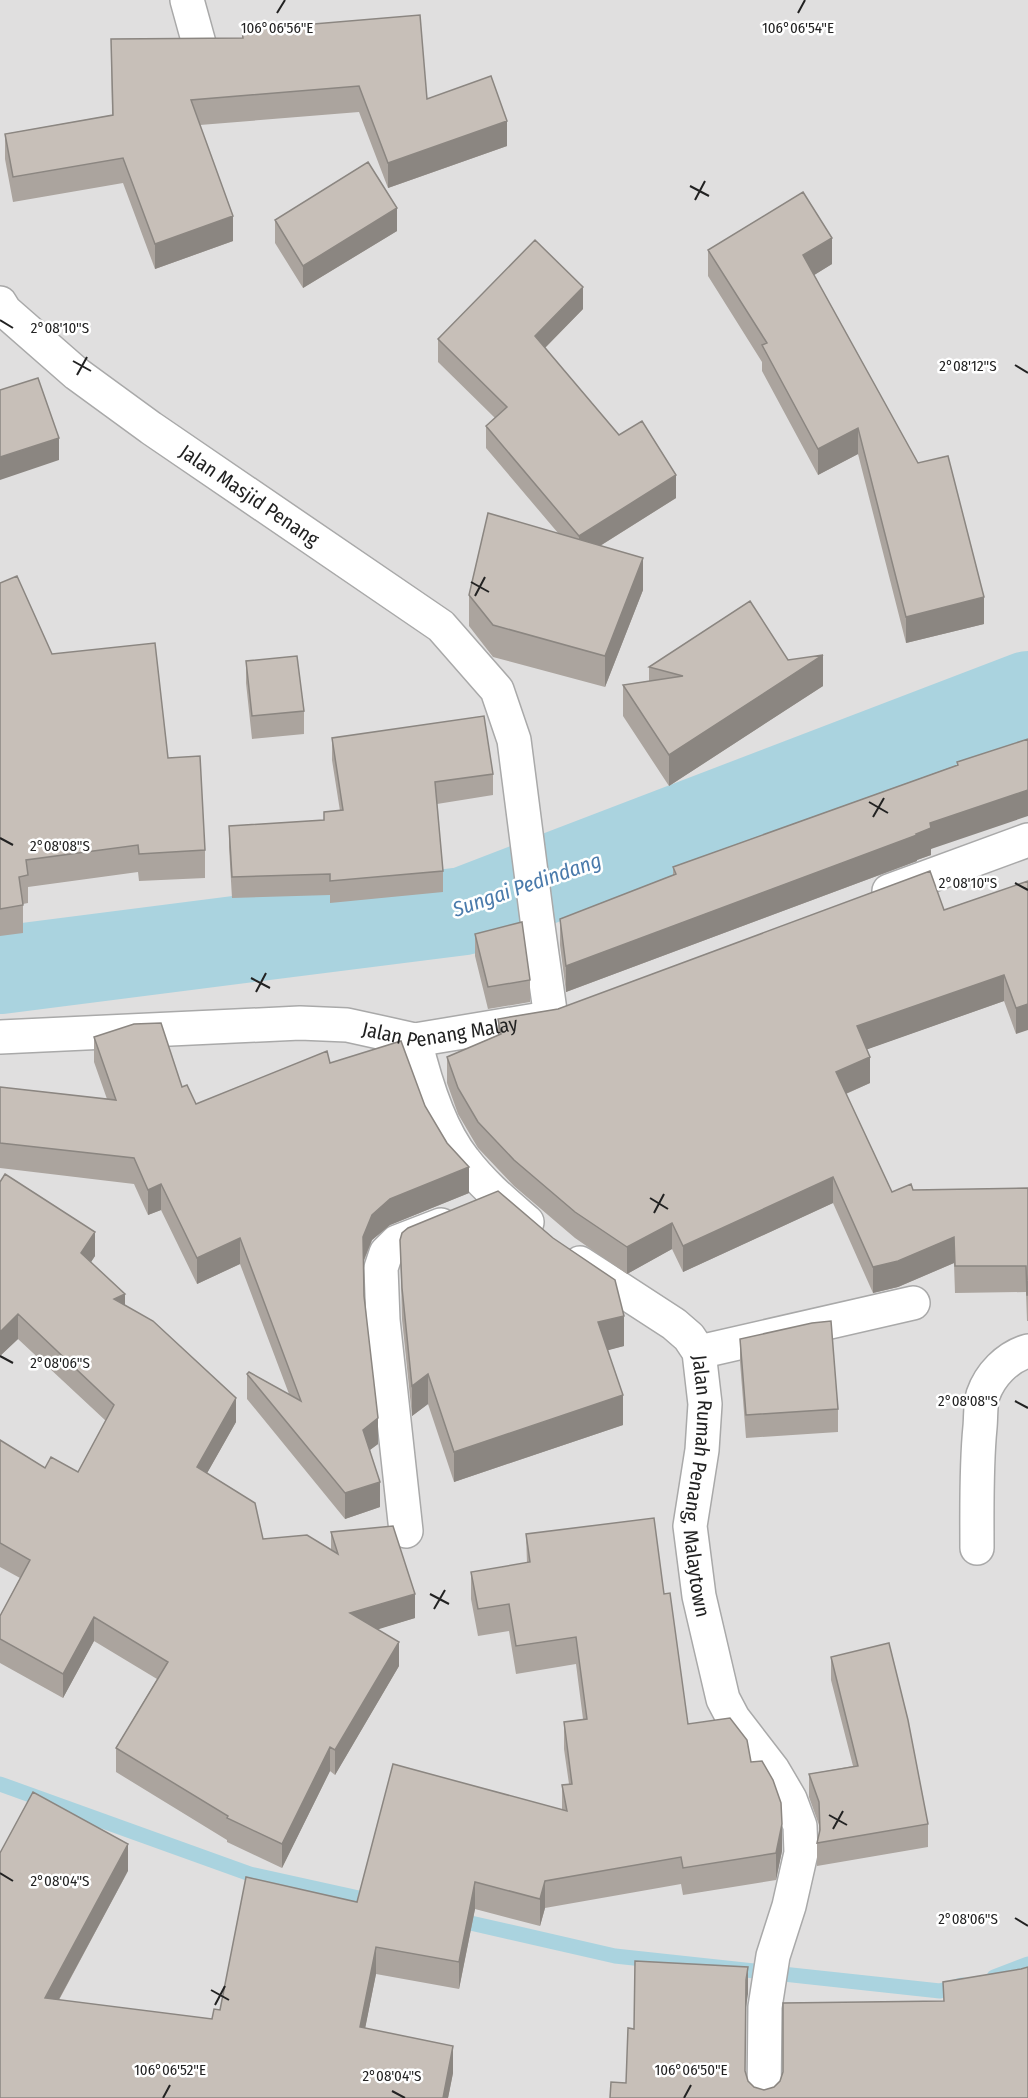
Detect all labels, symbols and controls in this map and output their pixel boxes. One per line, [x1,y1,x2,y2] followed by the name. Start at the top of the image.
[241,19,313,37] text: 106°06'56"E
[762,19,834,37] text: 106°06'54"E
[31,319,89,337] text: 2°08'10"S
[939,357,997,375] text: 2°08'12"S
[175,439,324,552] street label: Jalan Masjid Penang
[30,837,90,855] text: 2°08'08"S
[448,847,605,923] water label: Sungai Pedindang
[939,874,997,892] text: 2°08'10"S
[360,1011,519,1052] street label: Jalan Penang Malay
[30,1354,90,1372] text: 2°08'06"S
[678,1354,717,1619] street label: Jalan Rumah Penang, Malaytown
[938,1392,998,1410] text: 2°08'08"S
[30,1872,90,1890] text: 2°08'04"S
[938,1910,998,1928] text: 2°08'06"S
[134,2061,206,2079] text: 106°06'52"E
[654,2061,728,2079] text: 106°06'50"E
[362,2067,422,2085] text: 2°08'04"S

